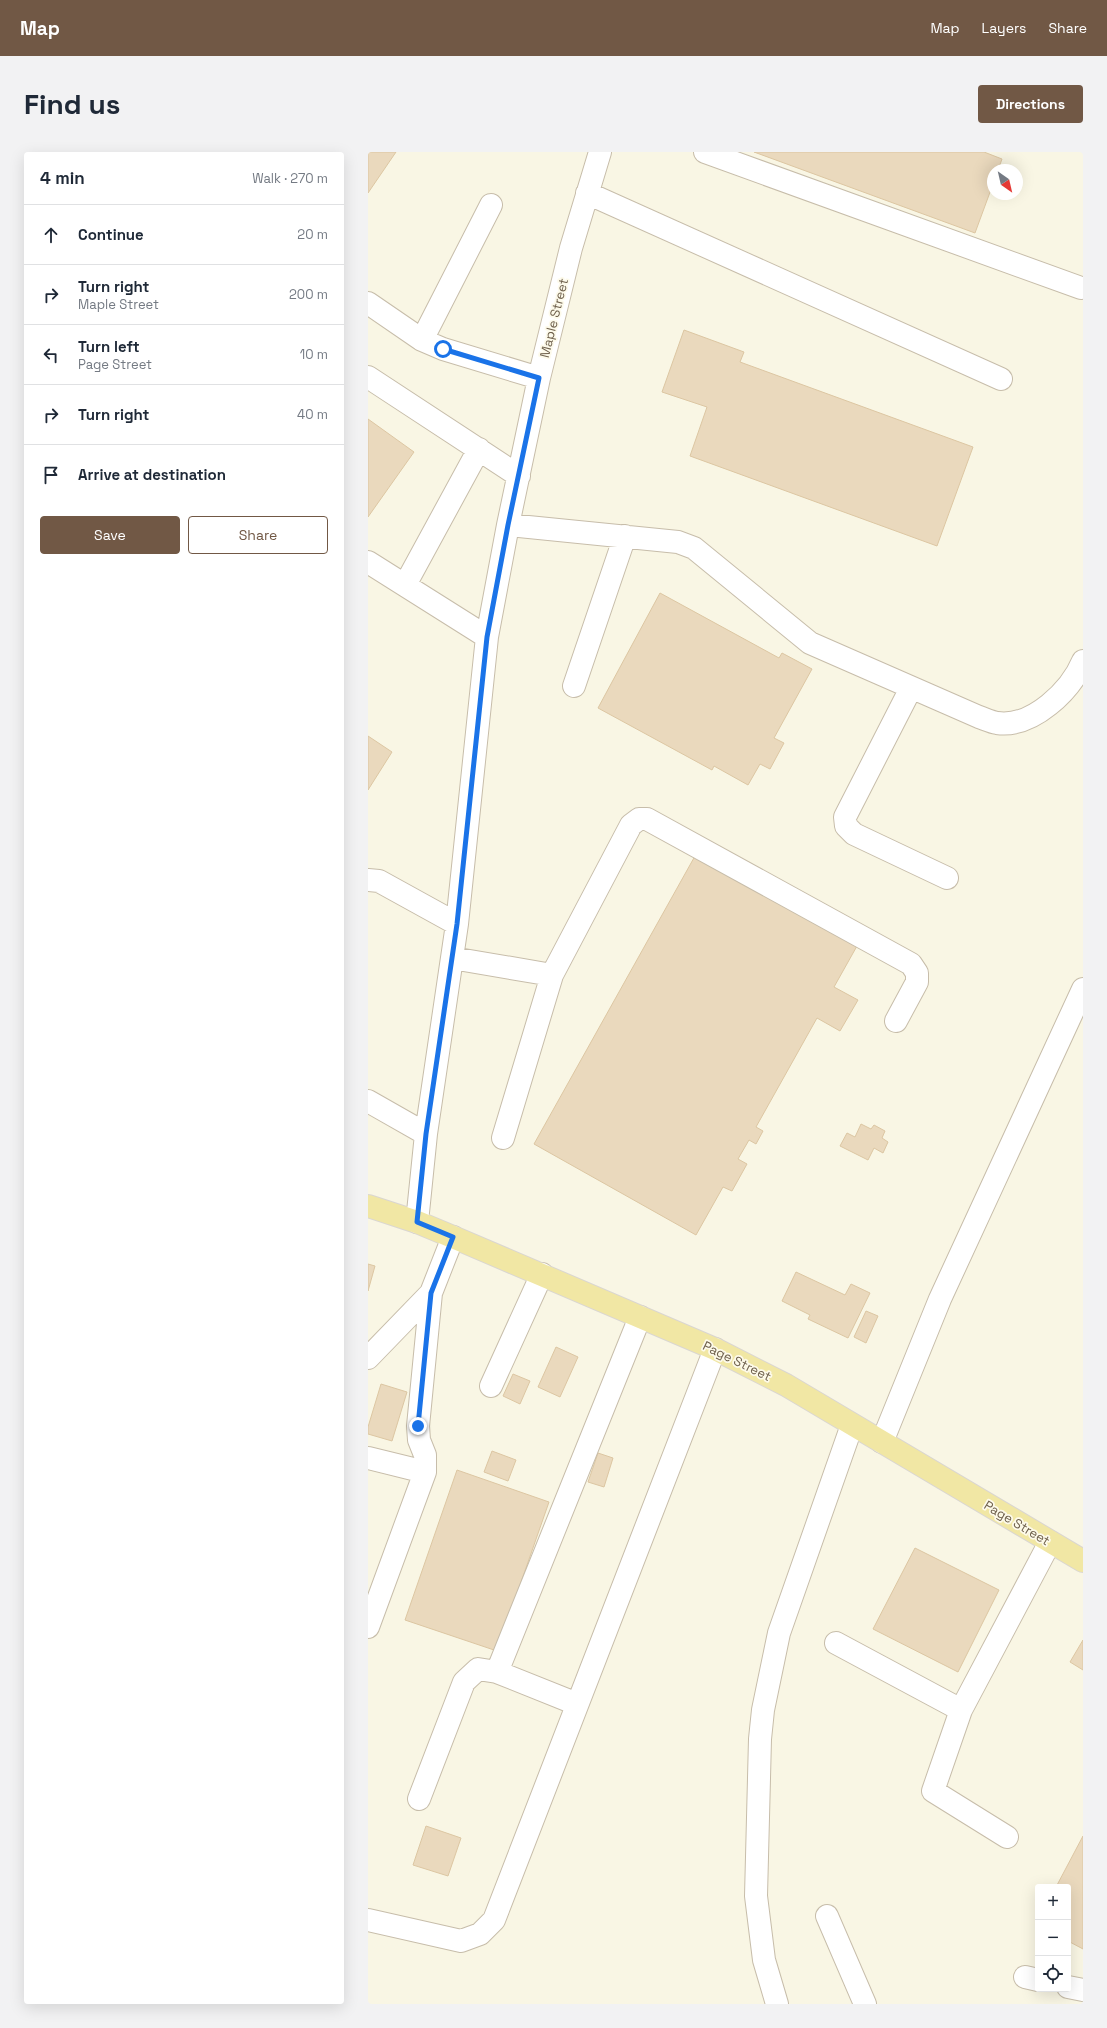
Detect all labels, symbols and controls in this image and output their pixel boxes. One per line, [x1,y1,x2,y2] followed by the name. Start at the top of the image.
[20,16,60,41] text: Map
[930,19,960,37] text: Map
[982,19,1026,37] text: Layers
[1048,19,1087,37] text: Share
[978,85,1083,123] button: Directions
[24,86,121,122] text: Find us
[987,164,1023,200] north arrow
[40,167,85,189] text: 4 min
[252,170,328,187] text: Walk · 270 m
[40,224,62,246] icon: ahead
[78,225,144,244] text: Continue
[297,226,328,243] text: 20 m
[78,277,149,296] text: Turn right
[536,277,572,359] street label: Maple Street
[40,284,62,306] icon: right
[289,286,328,303] text: 200 m
[78,296,159,313] text: Maple Street
[78,337,140,356] text: Turn left
[434,340,452,358] route start
[40,344,62,366] icon: left
[300,346,328,363] text: 10 m
[78,356,152,373] text: Page Street
[40,404,62,426] icon: right
[78,405,149,424] text: Turn right
[297,406,328,423] text: 40 m
[40,464,62,486] icon: arrive
[78,465,226,484] text: Arrive at destination
[40,516,180,554] button: Save
[188,516,328,554] button: Share
[700,1337,774,1385] street label: Page Street
[409,1417,427,1435] route end
[981,1497,1053,1549] street label: Page Street
[1035,1884,1071,1992] map controls
[1035,1884,1071,1920] button: +
[1035,1920,1071,1956] button: −
[1035,1956,1071,1992] button: locate

